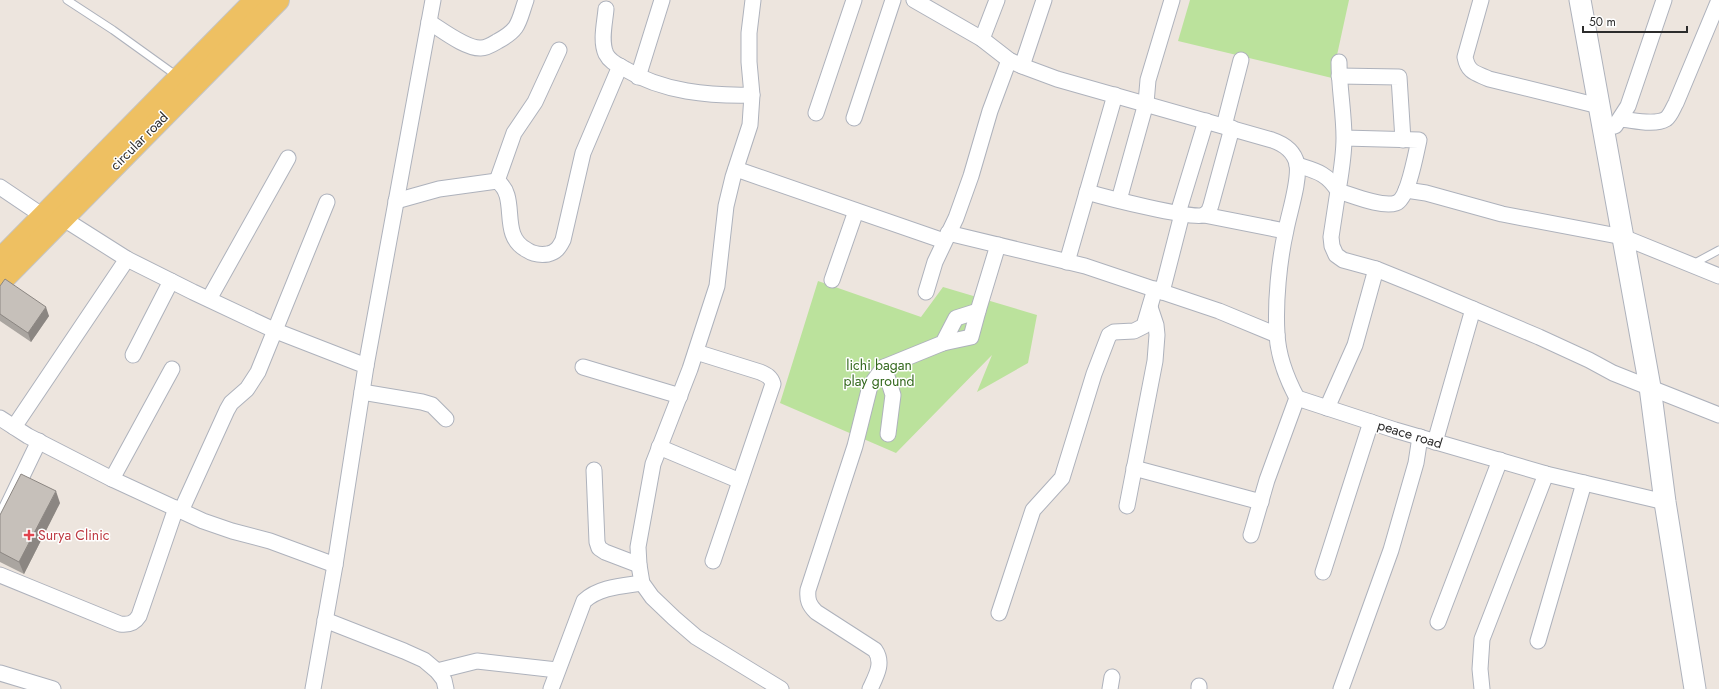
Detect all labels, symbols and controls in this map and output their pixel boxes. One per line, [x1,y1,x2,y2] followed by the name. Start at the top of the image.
[1583,8,1687,34] scale bar
[1589,13,1616,31] text: 50 m
[105,107,173,175] street label: circular road
[843,355,915,391] park label: lichi bagan play ground
[1375,415,1445,453] street label: peace road
[38,525,109,545] place label: Surya Clinic
[23,529,35,541] marker: Surya Clinic

